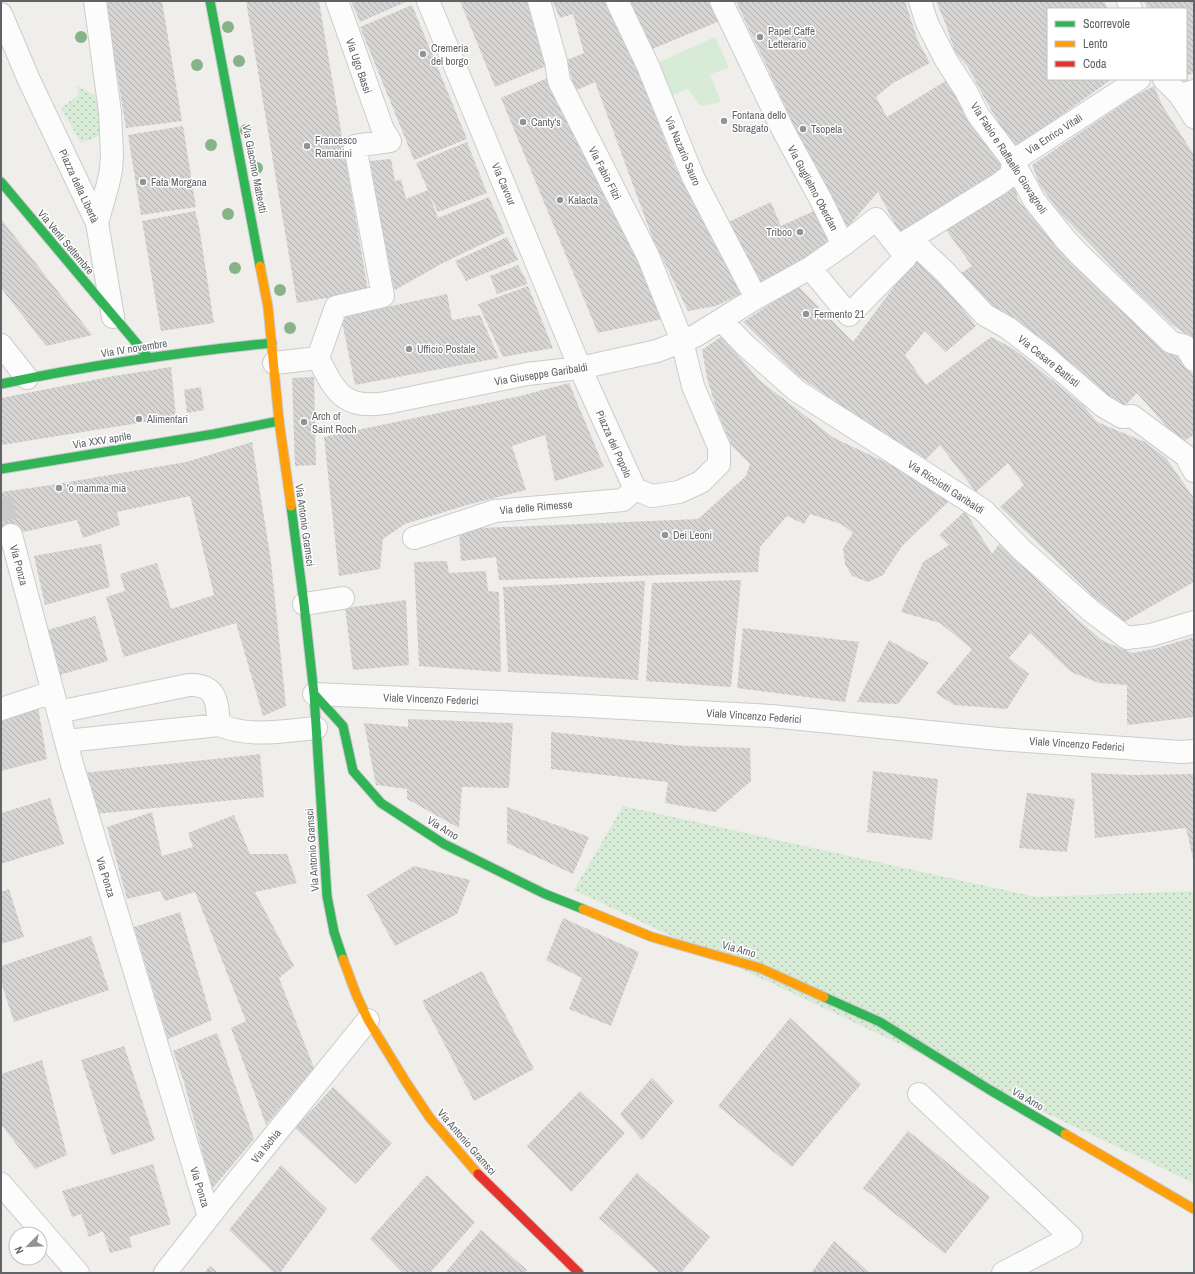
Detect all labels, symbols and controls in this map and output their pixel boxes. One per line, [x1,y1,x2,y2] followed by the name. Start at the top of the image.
[1047,8,1187,80] legend
[1083,16,1130,32] text: Scorrevole
[768,24,815,51] place label: Papel Caffè Letterario
[755,32,765,42] marker: Papel Caffè Letterario
[1083,36,1108,52] text: Lento
[343,37,375,95] street label: Via Ugo Bassi
[431,41,469,68] place label: Cremeria del borgo
[418,49,428,59] marker: Cremeria del borgo
[1083,56,1107,72] text: Coda
[968,100,1050,216] street label: Via Fabio e Raffaello Giovagnoli
[732,108,786,135] place label: Fontana dello Sbragato
[1023,110,1085,158] street label: Via Enrico Vitali
[662,114,704,188] street label: Via Nazario Sauro
[531,115,561,129] place label: Canty's
[719,116,729,126] marker: Fontana dello Sbragato
[518,117,528,127] marker: Canty's
[811,122,842,136] place label: Tsopela
[240,123,270,215] street label: Via Giacomo Matteotti
[798,124,808,134] marker: Tsopela
[315,133,357,160] place label: Francesco Ramarini
[302,141,312,151] marker: Francesco Ramarini
[785,143,841,233] street label: Via Guglielmo Oberdan
[586,144,624,202] street label: Via Fabio Filzi
[56,147,102,225] street label: Piazza della Libertà
[489,161,519,207] street label: Via Cavour
[151,175,207,189] place label: Fata Morgana
[138,177,148,187] marker: Fata Morgana
[568,193,598,207] place label: Kalacta
[555,195,565,205] marker: Kalacta
[35,207,97,277] street label: Via Venti Settembre
[766,225,792,239] place label: Triboo
[795,227,805,237] marker: Triboo
[814,307,865,321] place label: Fermento 21
[801,309,811,319] marker: Fermento 21
[1015,332,1083,390] street label: Via Cesare Battisti
[100,336,168,360] street label: Via IV novembre
[417,342,476,356] place label: Ufficio Postale
[404,344,414,354] marker: Ufficio Postale
[493,360,589,388] street label: Via Giuseppe Garibaldi
[593,408,635,480] street label: Piazza del Popolo
[311,409,357,436] place label: Arch of Saint Roch
[146,412,188,426] place label: Alimentari
[134,414,144,424] marker: Alimentari
[299,417,309,427] marker: Arch of Saint Roch
[72,428,132,452] street label: Via XXV aprile
[905,457,987,517] street label: Via Ricciotti Garibaldi
[67,481,126,495] place label: 'o mamma mia
[54,483,64,493] marker: 'o mamma mia
[292,483,318,567] street label: Via Antonio Gramsci
[499,497,573,517] street label: Via delle Rimesse
[673,528,712,542] place label: Dei Leoni
[660,530,670,540] marker: Dei Leoni
[7,543,31,587] street label: Via Ponza
[383,690,479,708] street label: Viale Vincenzo Federici
[706,706,802,726] street label: Viale Vincenzo Federici
[1029,734,1125,754] street label: Viale Vincenzo Federici
[302,808,322,892] street label: Via Antonio Gramsci
[425,813,461,843] street label: Via Arno
[93,855,119,899] street label: Via Ponza
[721,938,757,960] street label: Via Arno
[1010,1084,1046,1114] street label: Via Arno
[434,1106,500,1178] street label: Via Antonio Gramsci
[248,1126,284,1166] street label: Via Ischia
[187,1165,213,1209] street label: Via Ponza
[8,1226,48,1266] north arrow
[11,1244,27,1256] text: N

